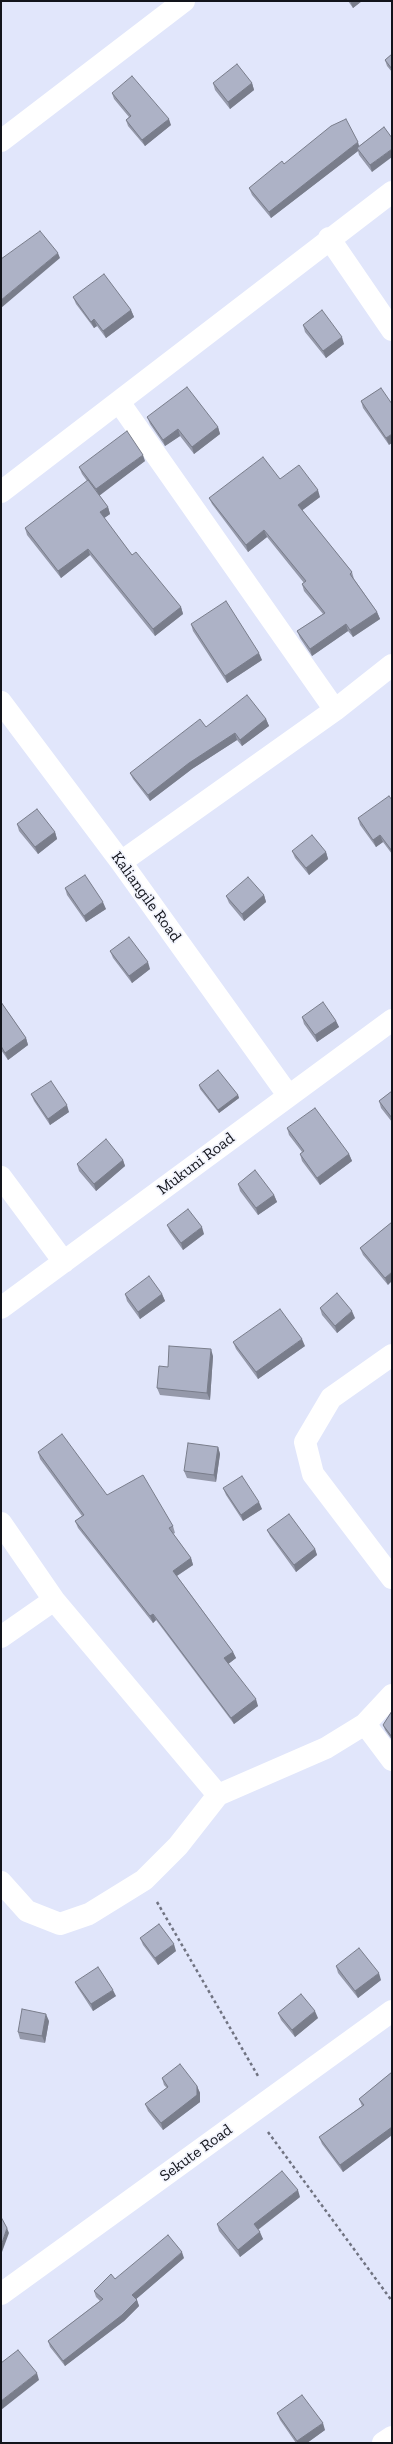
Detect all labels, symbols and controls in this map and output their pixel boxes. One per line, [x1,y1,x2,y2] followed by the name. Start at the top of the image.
[107,848,185,946] street label: Kaliangile Road
[154,1129,238,1199] street label: Mukuni Road
[156,2120,236,2186] street label: Sekute Road

